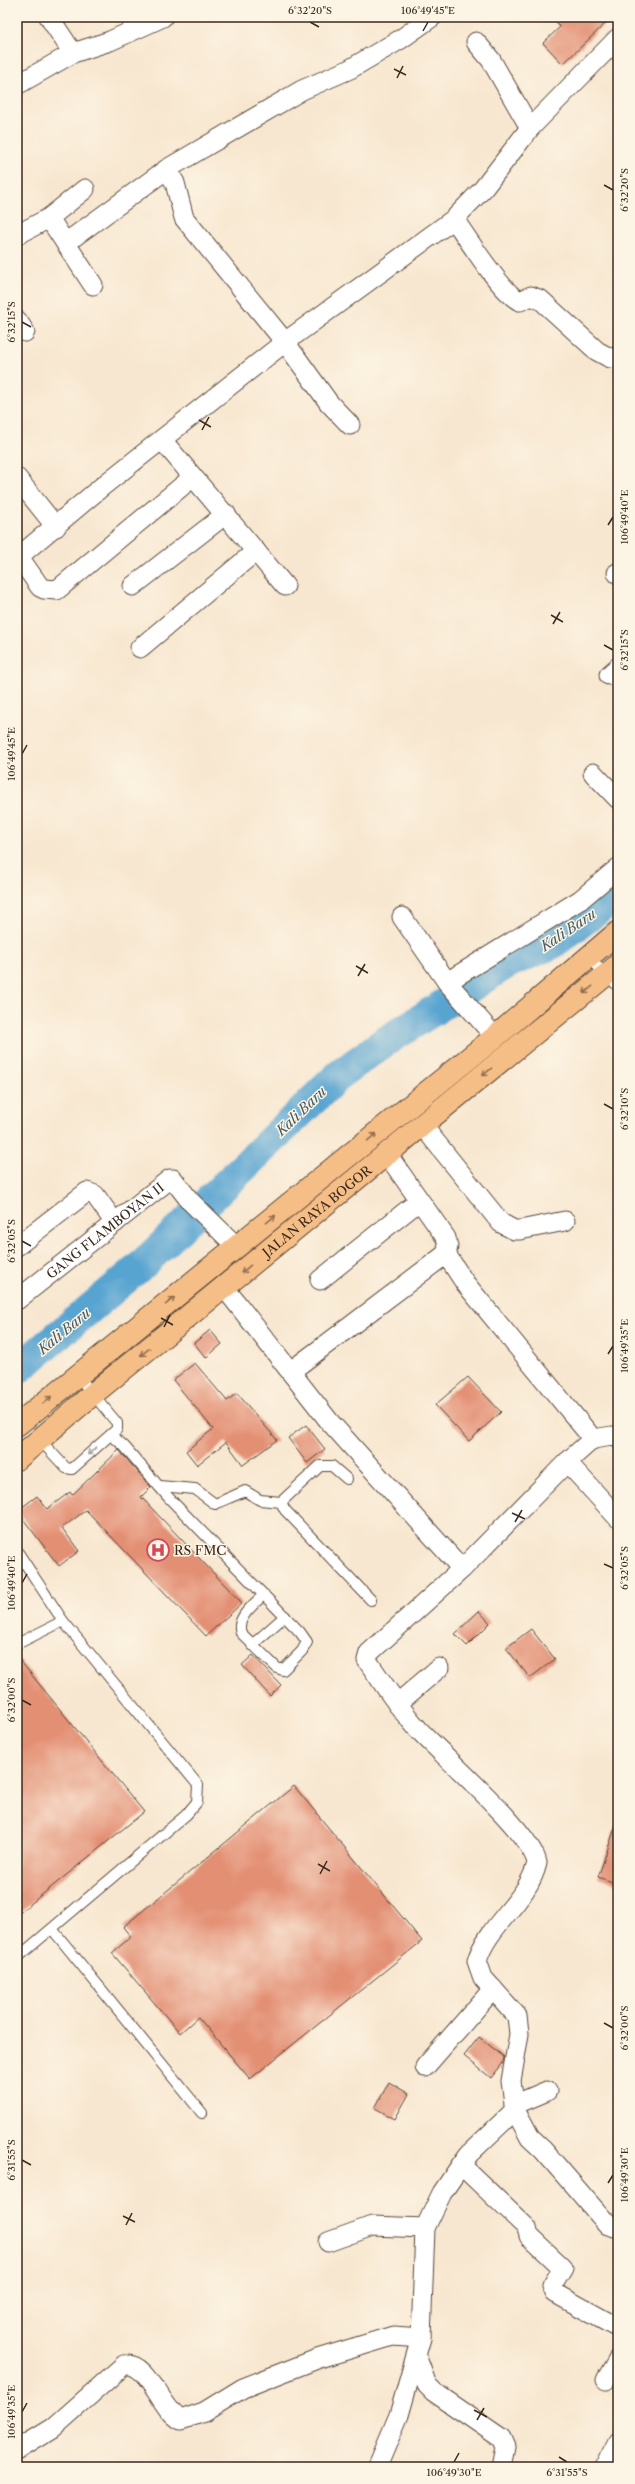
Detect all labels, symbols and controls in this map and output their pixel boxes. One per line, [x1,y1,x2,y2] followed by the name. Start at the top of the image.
[288,4,332,17] text: 6°32'20"S
[401,4,455,17] text: 106°49'45"E
[618,168,631,212] text: 6°32'20"S
[5,301,18,343] text: 6°32'15"S
[618,489,631,544] text: 106°49'40"E
[618,629,631,671] text: 6°32'15"S
[5,727,18,781] text: 106°49'45"E
[536,904,600,956] water label: Kali Baru
[583,985,594,994] one-way arrow
[482,1067,493,1076] one-way arrow
[271,1082,331,1140] water label: Kali Baru
[618,1088,631,1130] text: 6°32'10"S
[366,1133,377,1142] one-way arrow
[257,1161,376,1262] street label: JALAN RAYA BOGOR
[43,1179,167,1282] street label: GANG FLAMBOYAN II
[266,1215,276,1224] one-way arrow
[5,1219,18,1263] text: 6°32'05"S
[240,1265,251,1274] one-way arrow
[164,1296,175,1305] one-way arrow
[33,1303,95,1359] water label: Kali Baru
[618,1319,631,1373] text: 106°49'35"E
[140,1347,151,1356] one-way arrow
[42,1396,52,1405] one-way arrow
[87,1447,97,1456] one-way arrow
[145,1537,171,1563] hospital icon: RS FMC
[174,1542,226,1558] place label: RS FMC
[618,1546,631,1590] text: 6°32'05"S
[5,1555,18,1610] text: 106°49'40"E
[5,1678,18,1722] text: 6°32'00"S
[618,2006,631,2050] text: 6°32'00"S
[5,2139,18,2181] text: 6°31'55"S
[618,2147,631,2203] text: 106°49'30"E
[5,2385,18,2439] text: 106°49'35"E
[426,2466,482,2479] text: 106°49'30"E
[546,2466,588,2479] text: 6°31'55"S

